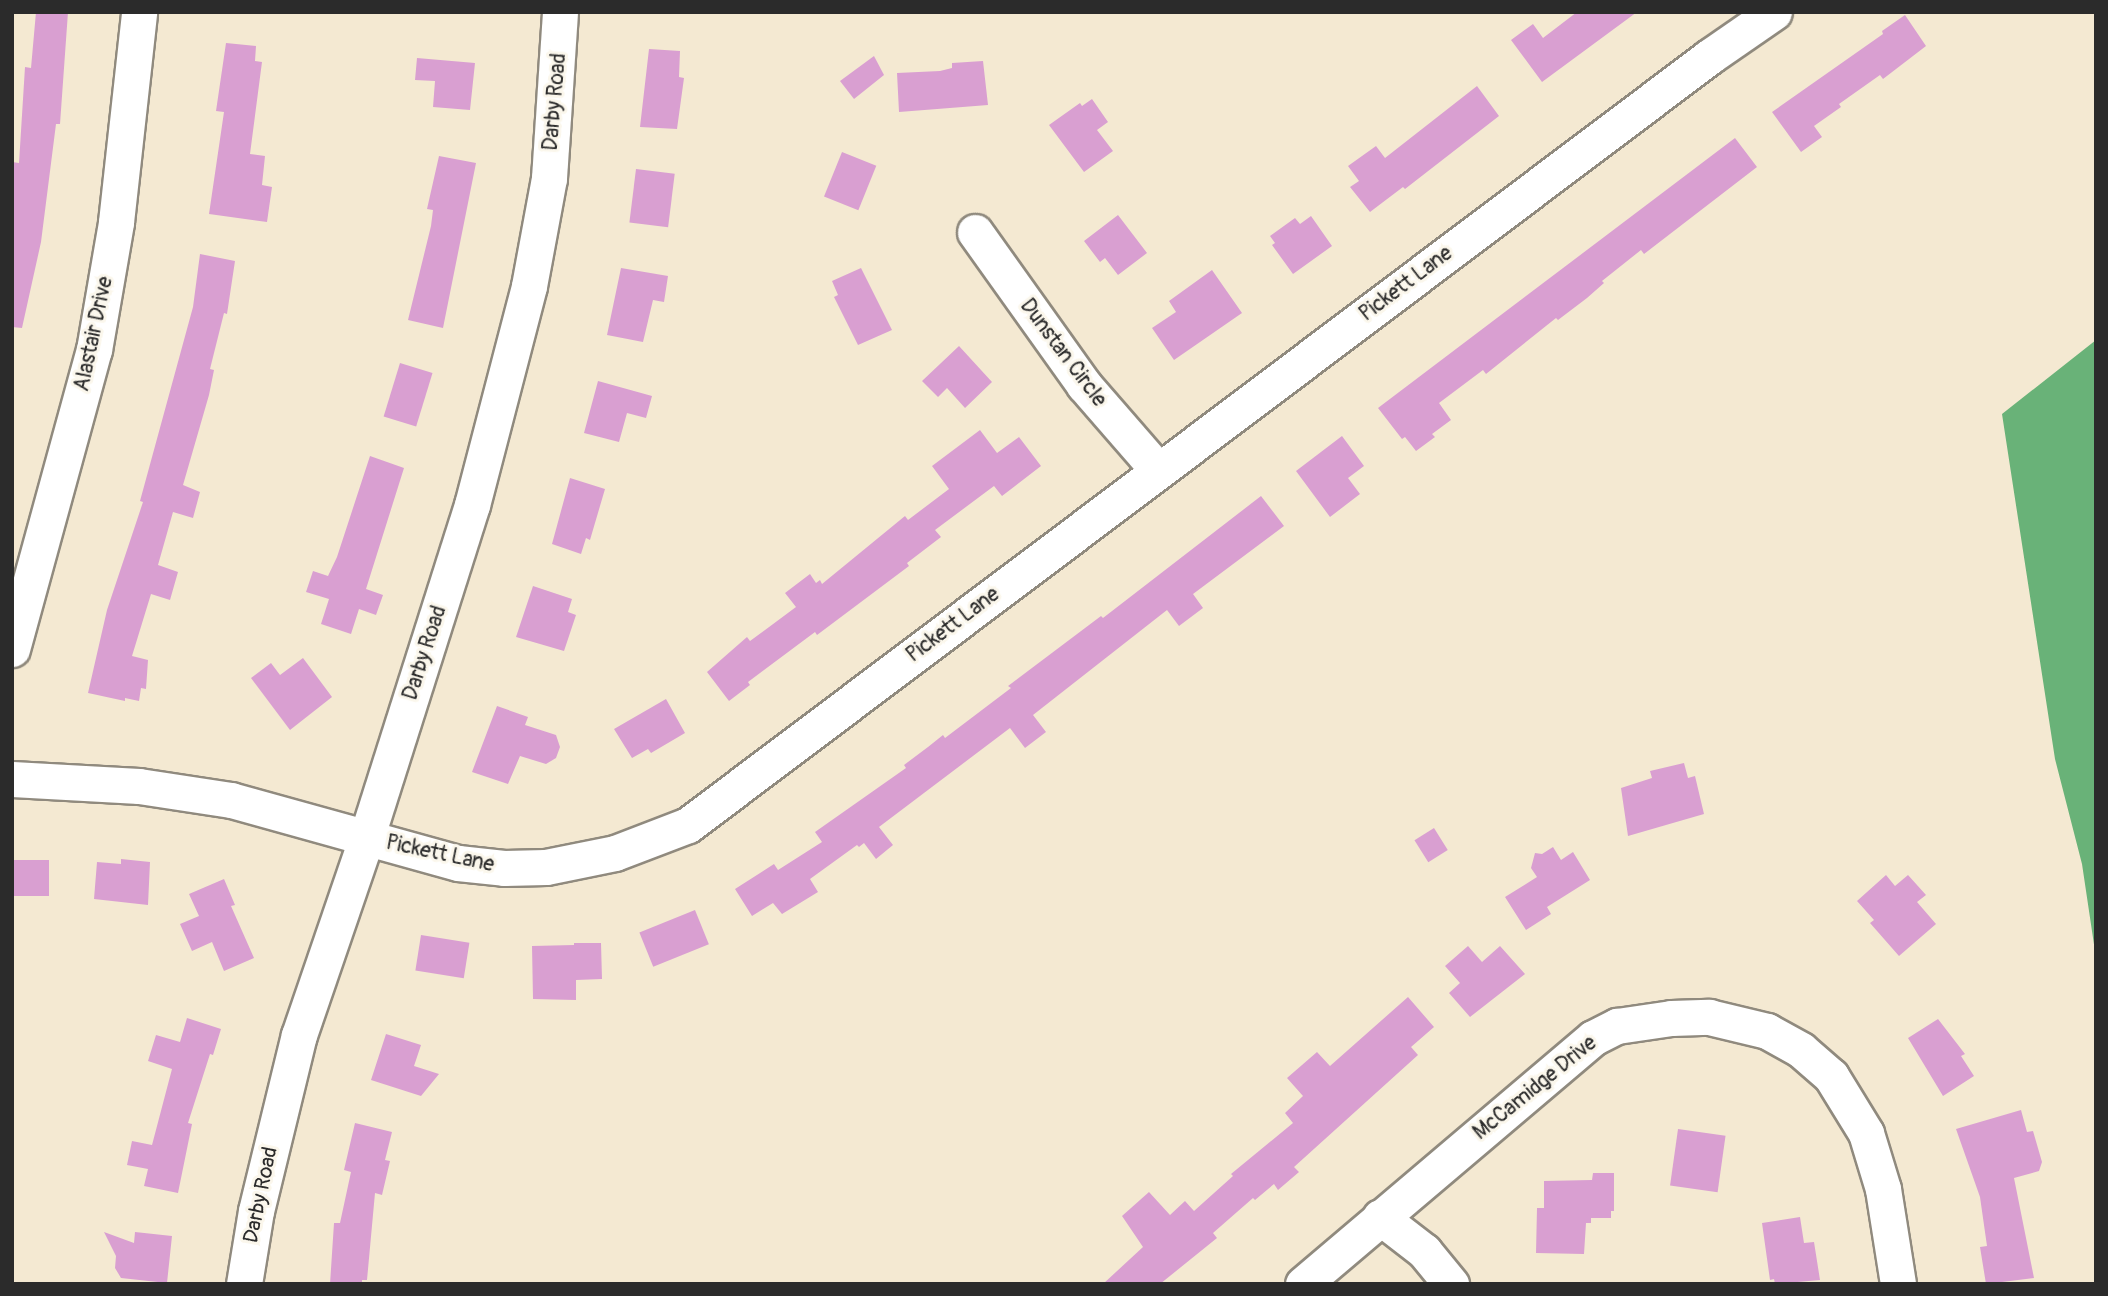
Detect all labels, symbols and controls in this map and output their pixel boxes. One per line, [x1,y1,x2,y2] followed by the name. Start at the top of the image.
[538,52,572,152] street label: Darby Road
[1355,241,1457,327] street label: Pickett Lane
[70,274,118,394] street label: Alastair Drive
[1014,294,1112,412] street label: Dunstan Circle
[902,582,1004,668] street label: Pickett Lane
[398,603,452,703] street label: Darby Road
[384,830,496,878] street label: Pickett Lane
[1468,1031,1602,1145] street label: McCamidge Drive
[239,1145,283,1245] street label: Darby Road

